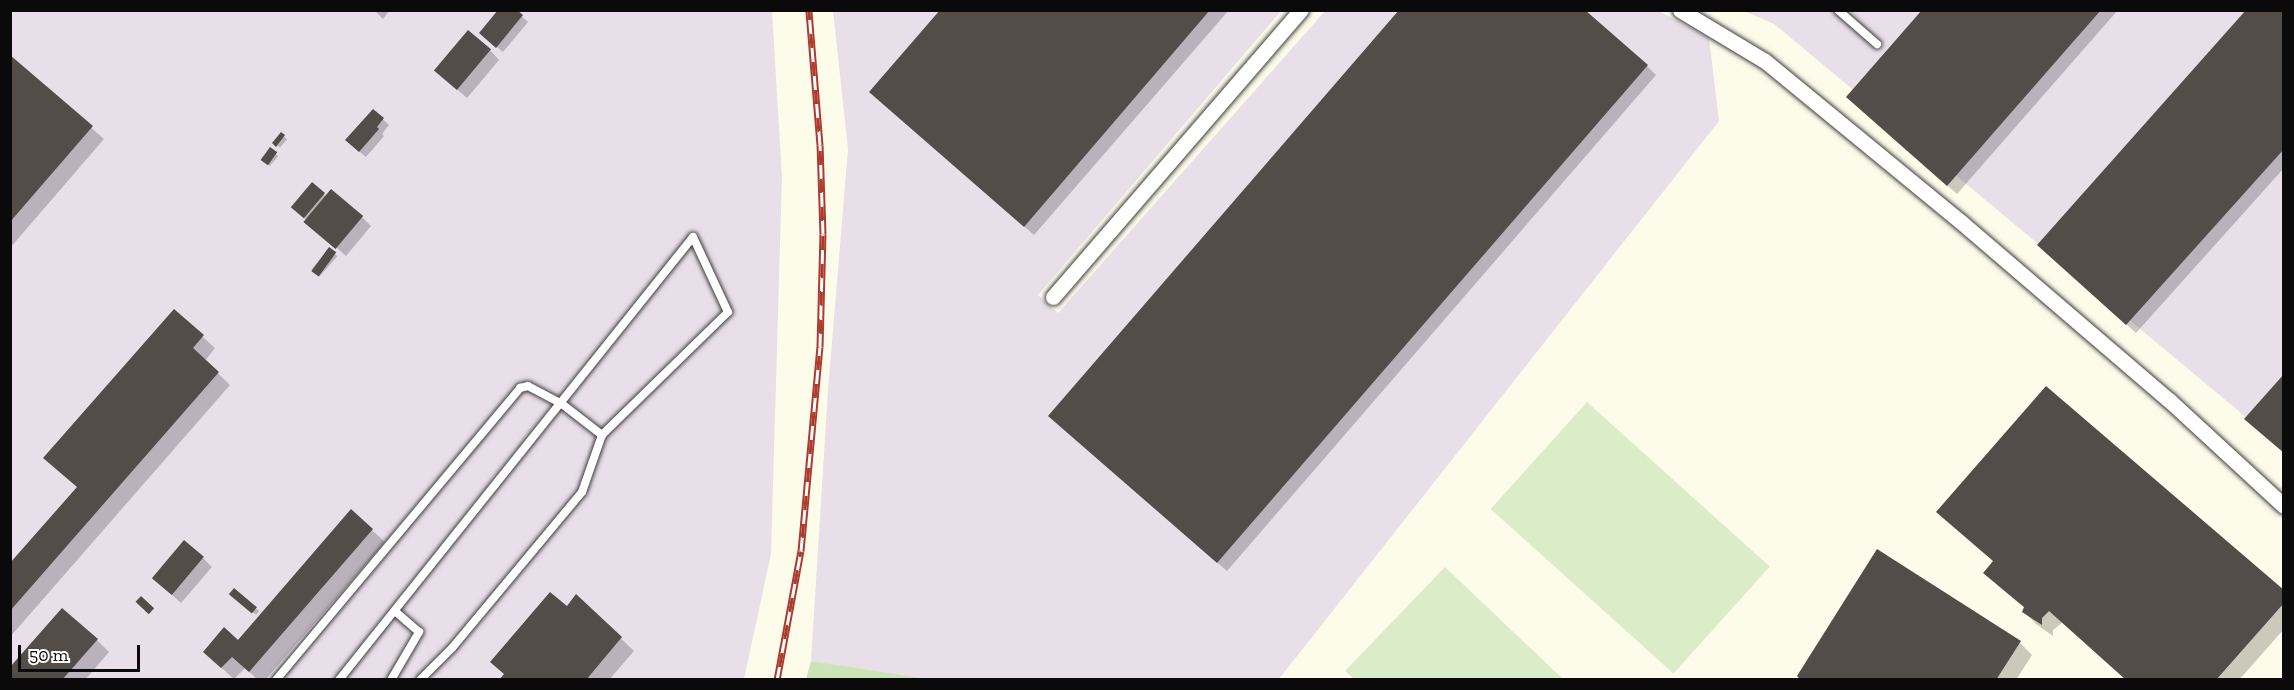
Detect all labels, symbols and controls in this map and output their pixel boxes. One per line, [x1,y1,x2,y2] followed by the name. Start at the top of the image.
[21,633,142,671] scale bar
[29,644,68,666] text: 50 m

